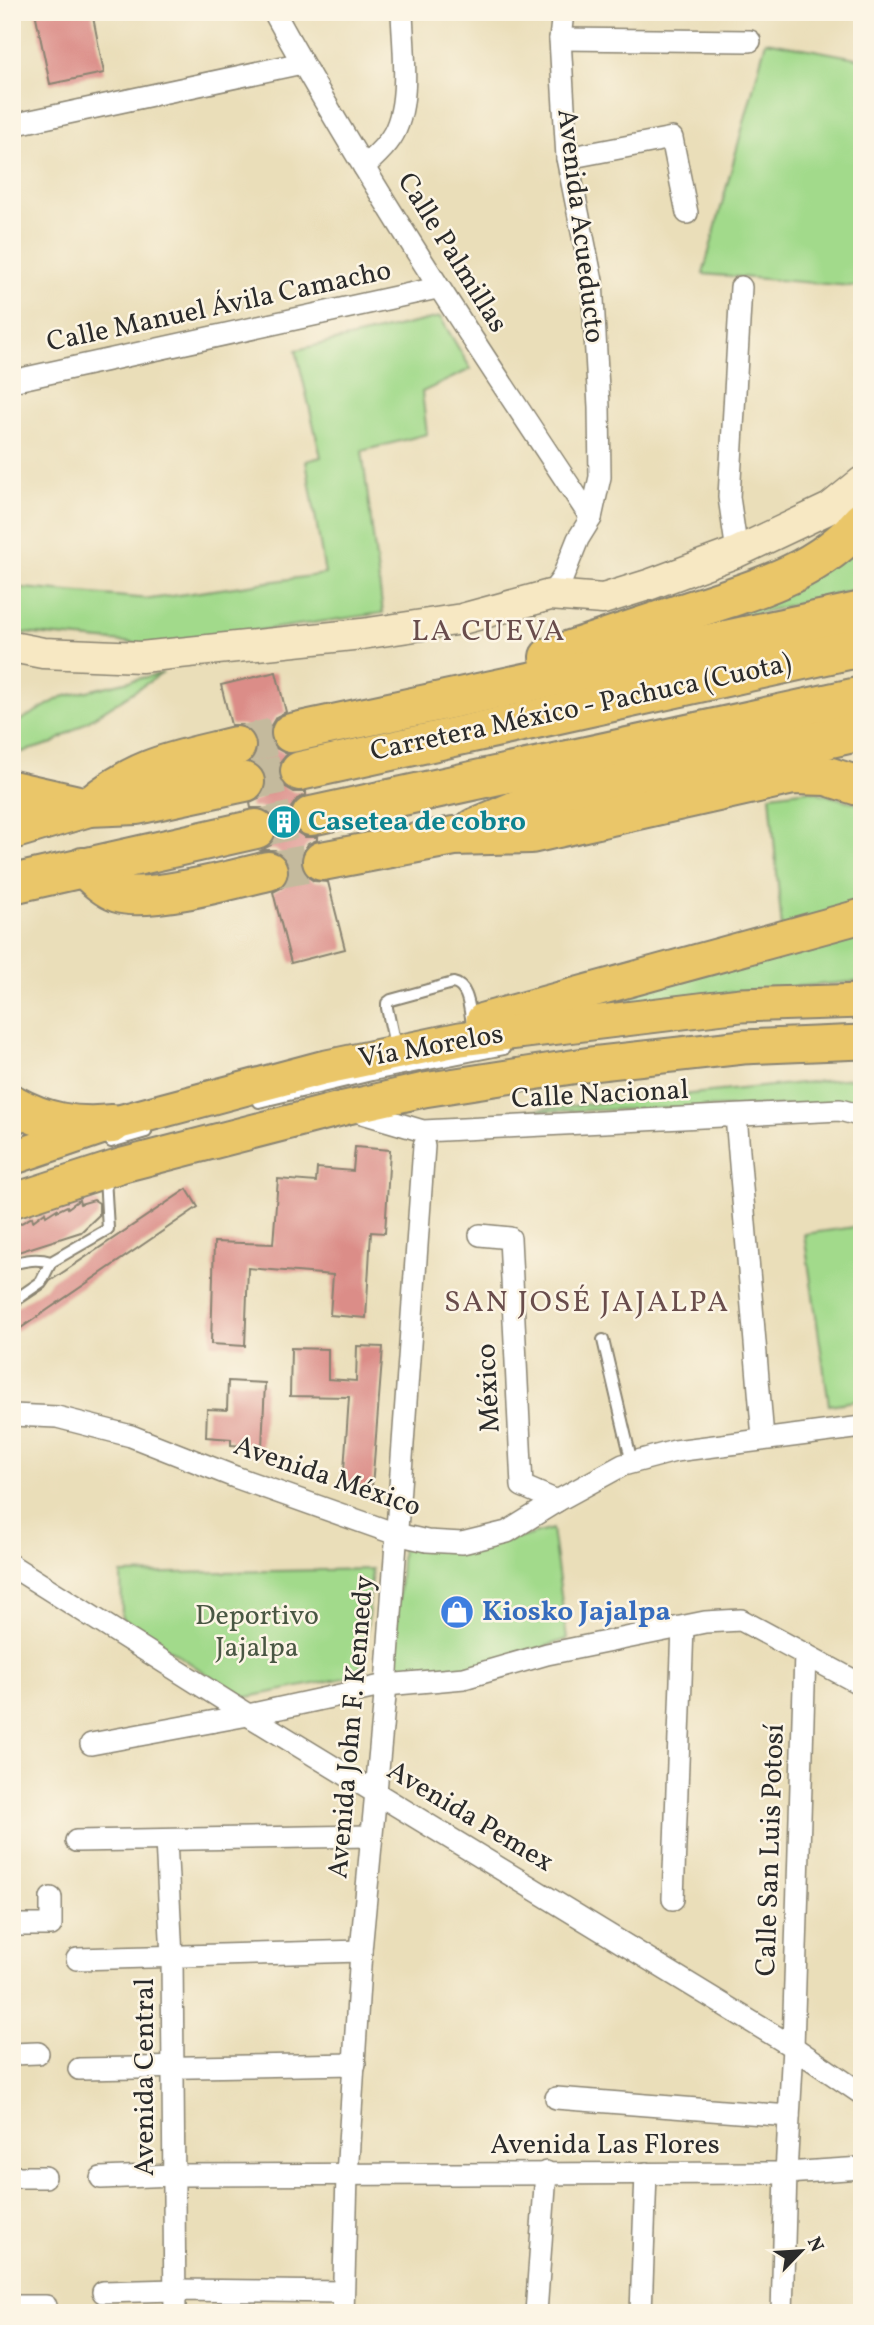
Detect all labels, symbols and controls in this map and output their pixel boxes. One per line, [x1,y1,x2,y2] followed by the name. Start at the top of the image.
[546,107,614,345] street label: Avenida Acueducto
[387,165,517,341] street label: Calle Palmillas
[43,251,395,363] street label: Calle Manuel Ávila Camacho
[412,611,566,653] district label: LA CUEVA
[367,644,795,772] street label: Carretera México - Pachuca (Cuota)
[265,803,303,841] building icon: Casetea de cobro
[308,803,526,842] place label: Casetea de cobro
[356,1015,506,1079] street label: Vía Morelos
[510,1071,690,1119] street label: Calle Nacional
[444,1282,730,1324] district label: SAN JOSÉ JAJALPA
[467,1342,511,1434] street label: México
[228,1427,426,1527] street label: Avenida México
[319,1574,385,1880] street label: Avenida John F. Kennedy
[438,1593,476,1631] shop icon: Kiosko Jajalpa
[482,1593,671,1632] place label: Kiosko Jajalpa
[195,1597,319,1668] park label: Deportivo Jajalpa
[747,1723,795,1977] street label: Calle San Luis Potosí
[379,1752,561,1882] street label: Avenida Pemex
[126,1978,165,2176] street label: Avenida Central
[490,2126,720,2165] street label: Avenida Las Flores
[766,2216,836,2286] north arrow
[800,2233,829,2257] text: N

